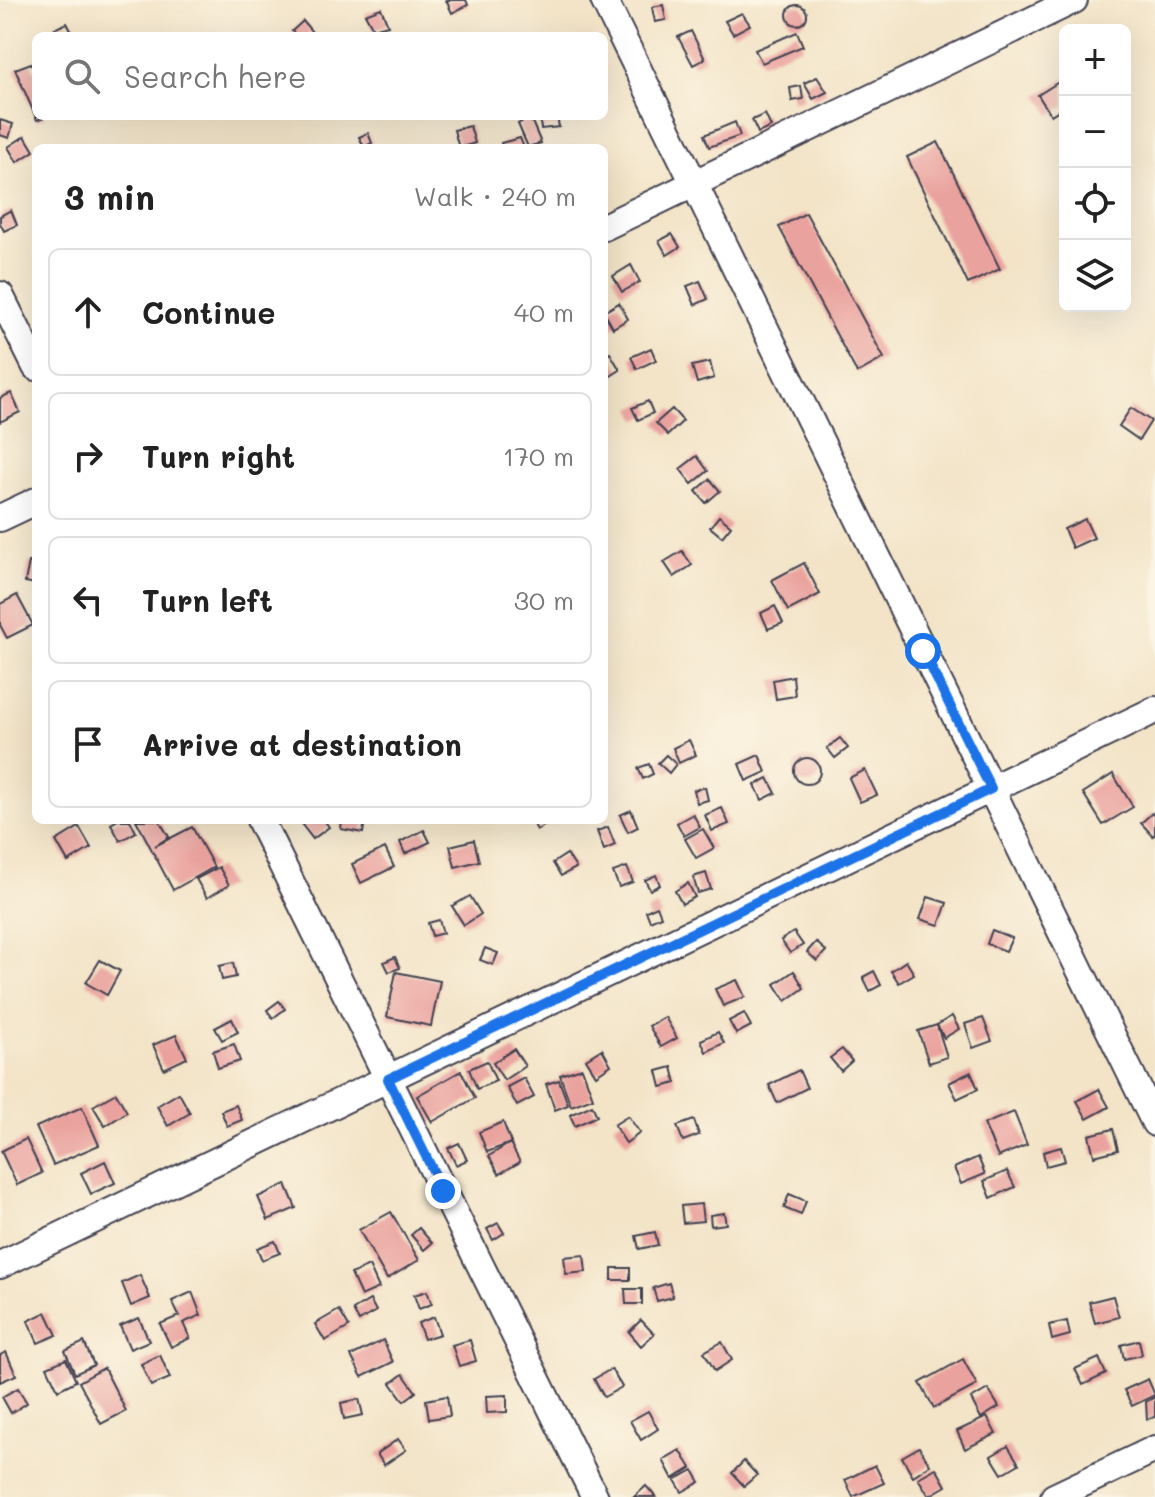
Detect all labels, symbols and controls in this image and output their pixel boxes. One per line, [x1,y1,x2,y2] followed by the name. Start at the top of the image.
[1059,24,1131,312] map controls
[1059,24,1131,96] button: +
[32,32,608,120] search box
[60,54,104,98] icon: search
[124,56,307,96] text: Search here
[1059,96,1131,168] button: −
[1059,168,1131,240] button: locate
[64,174,155,219] text: 3 min
[414,179,576,213] text: Walk · 240 m
[1059,240,1131,312] button: layers
[66,290,110,334] icon: ahead
[142,292,275,332] text: Continue
[514,295,574,329] text: 40 m
[66,434,110,478] icon: right
[142,436,295,476] text: Turn right
[503,439,574,473] text: 170 m
[66,578,110,622] icon: left
[142,580,273,620] text: Turn left
[514,583,574,617] text: 30 m
[905,633,941,669] route start
[66,722,110,766] icon: arrive
[142,724,462,764] text: Arrive at destination
[425,1173,461,1209] route end

